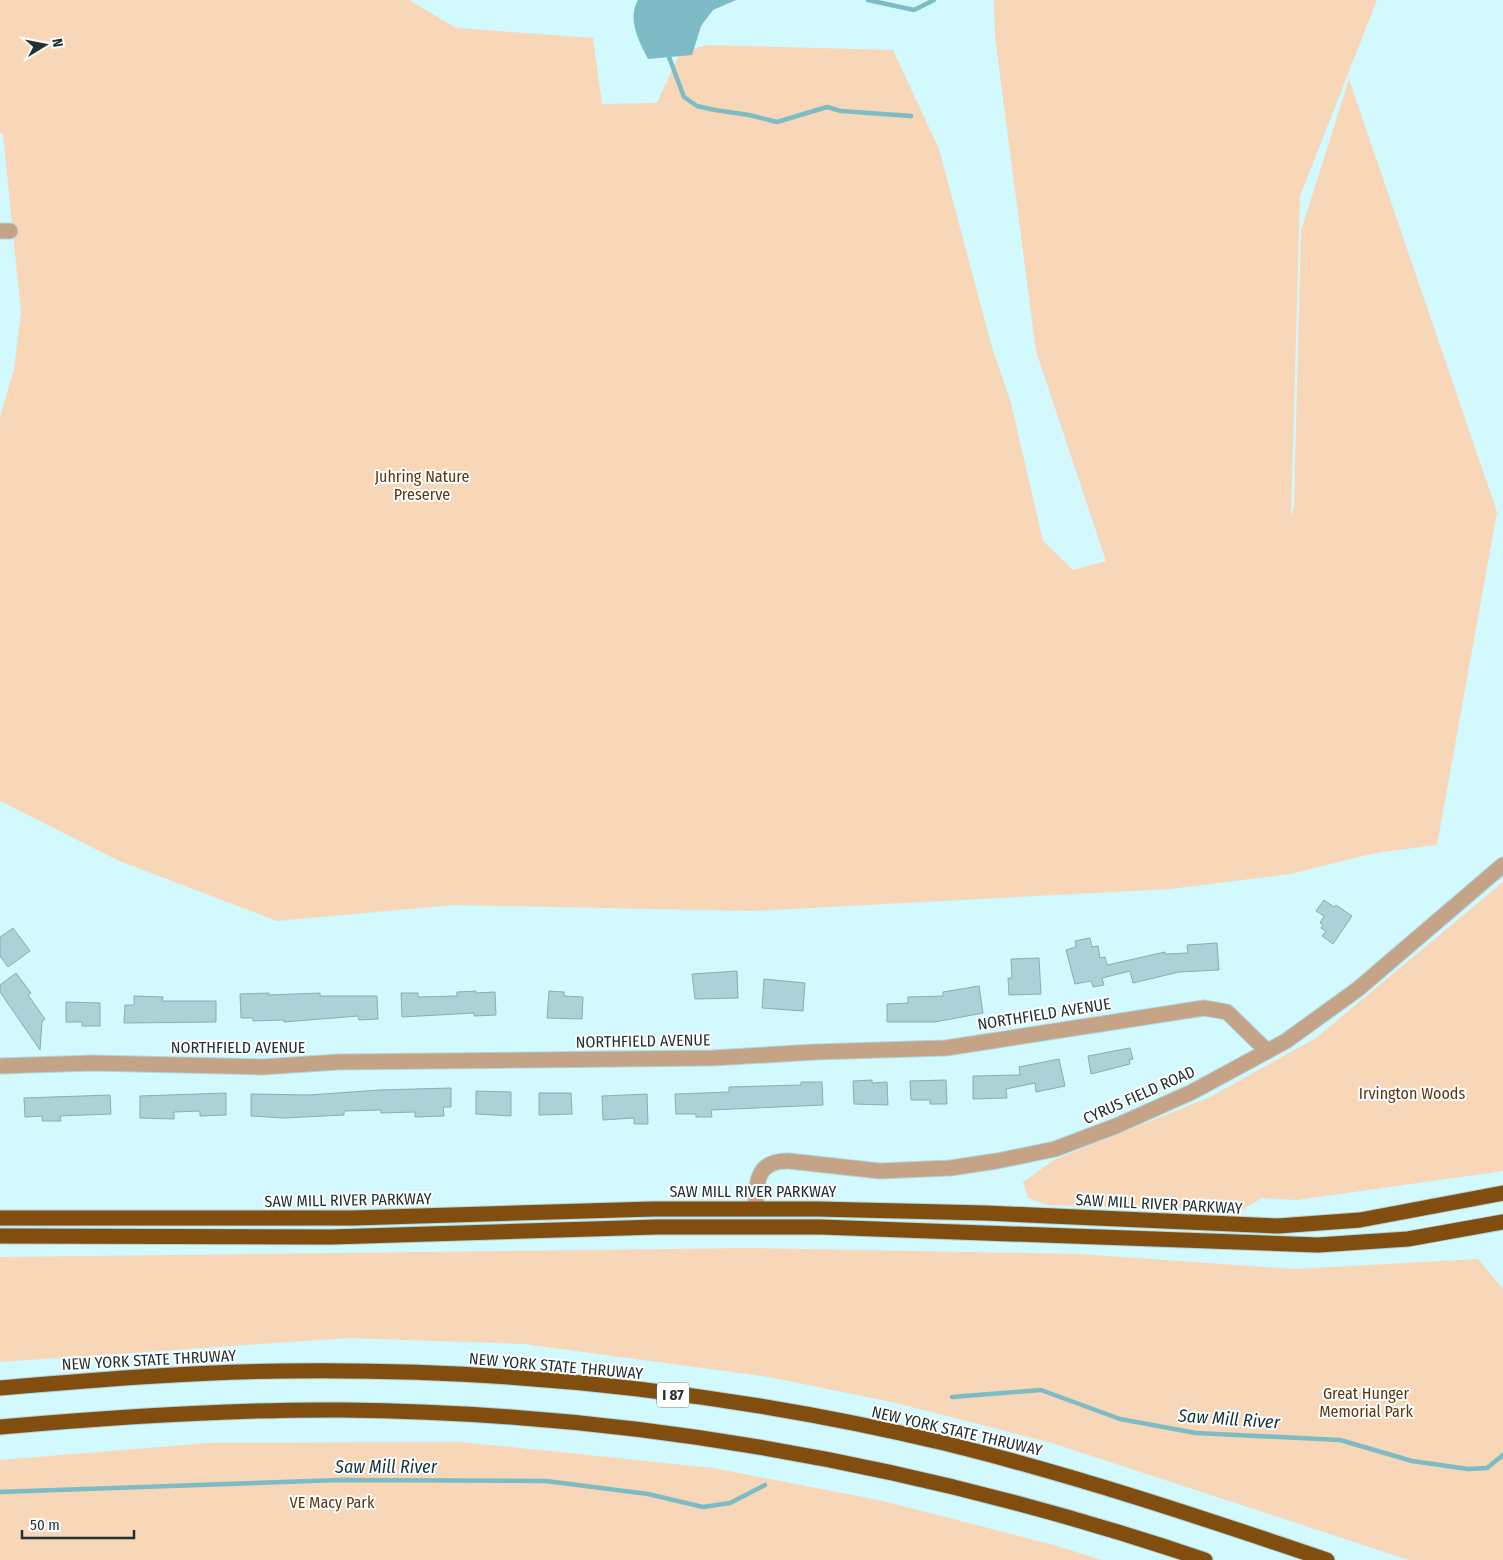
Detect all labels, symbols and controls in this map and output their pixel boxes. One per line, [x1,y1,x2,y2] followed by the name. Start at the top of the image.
[20,20,70,70] north arrow
[48,37,66,48] text: N
[375,467,469,504] park label: Juhring Nature Preserve
[976,994,1112,1034] street label: NORTHFIELD AVENUE
[576,1030,710,1052] street label: NORTHFIELD AVENUE
[171,1038,305,1057] street label: NORTHFIELD AVENUE
[1080,1062,1198,1128] street label: CYRUS FIELD ROAD
[1359,1084,1465,1103] park label: Irvington Woods
[669,1182,837,1201] street label: SAW MILL RIVER PARKWAY
[264,1189,432,1211] street label: SAW MILL RIVER PARKWAY
[1075,1190,1243,1218] street label: SAW MILL RIVER PARKWAY
[61,1346,237,1374] street label: NEW YORK STATE THRUWAY
[468,1349,644,1383] street label: NEW YORK STATE THRUWAY
[657,1382,689,1408] road number: I 87
[1319,1384,1413,1421] park label: Great Hunger Memorial Park
[870,1402,1044,1460] street label: NEW YORK STATE THRUWAY
[1176,1404,1281,1434] water label: Saw Mill River
[334,1456,438,1478] water label: Saw Mill River
[290,1493,375,1512] park label: VE Macy Park
[22,1508,135,1540] scale bar
[30,1516,60,1534] text: 50 m

